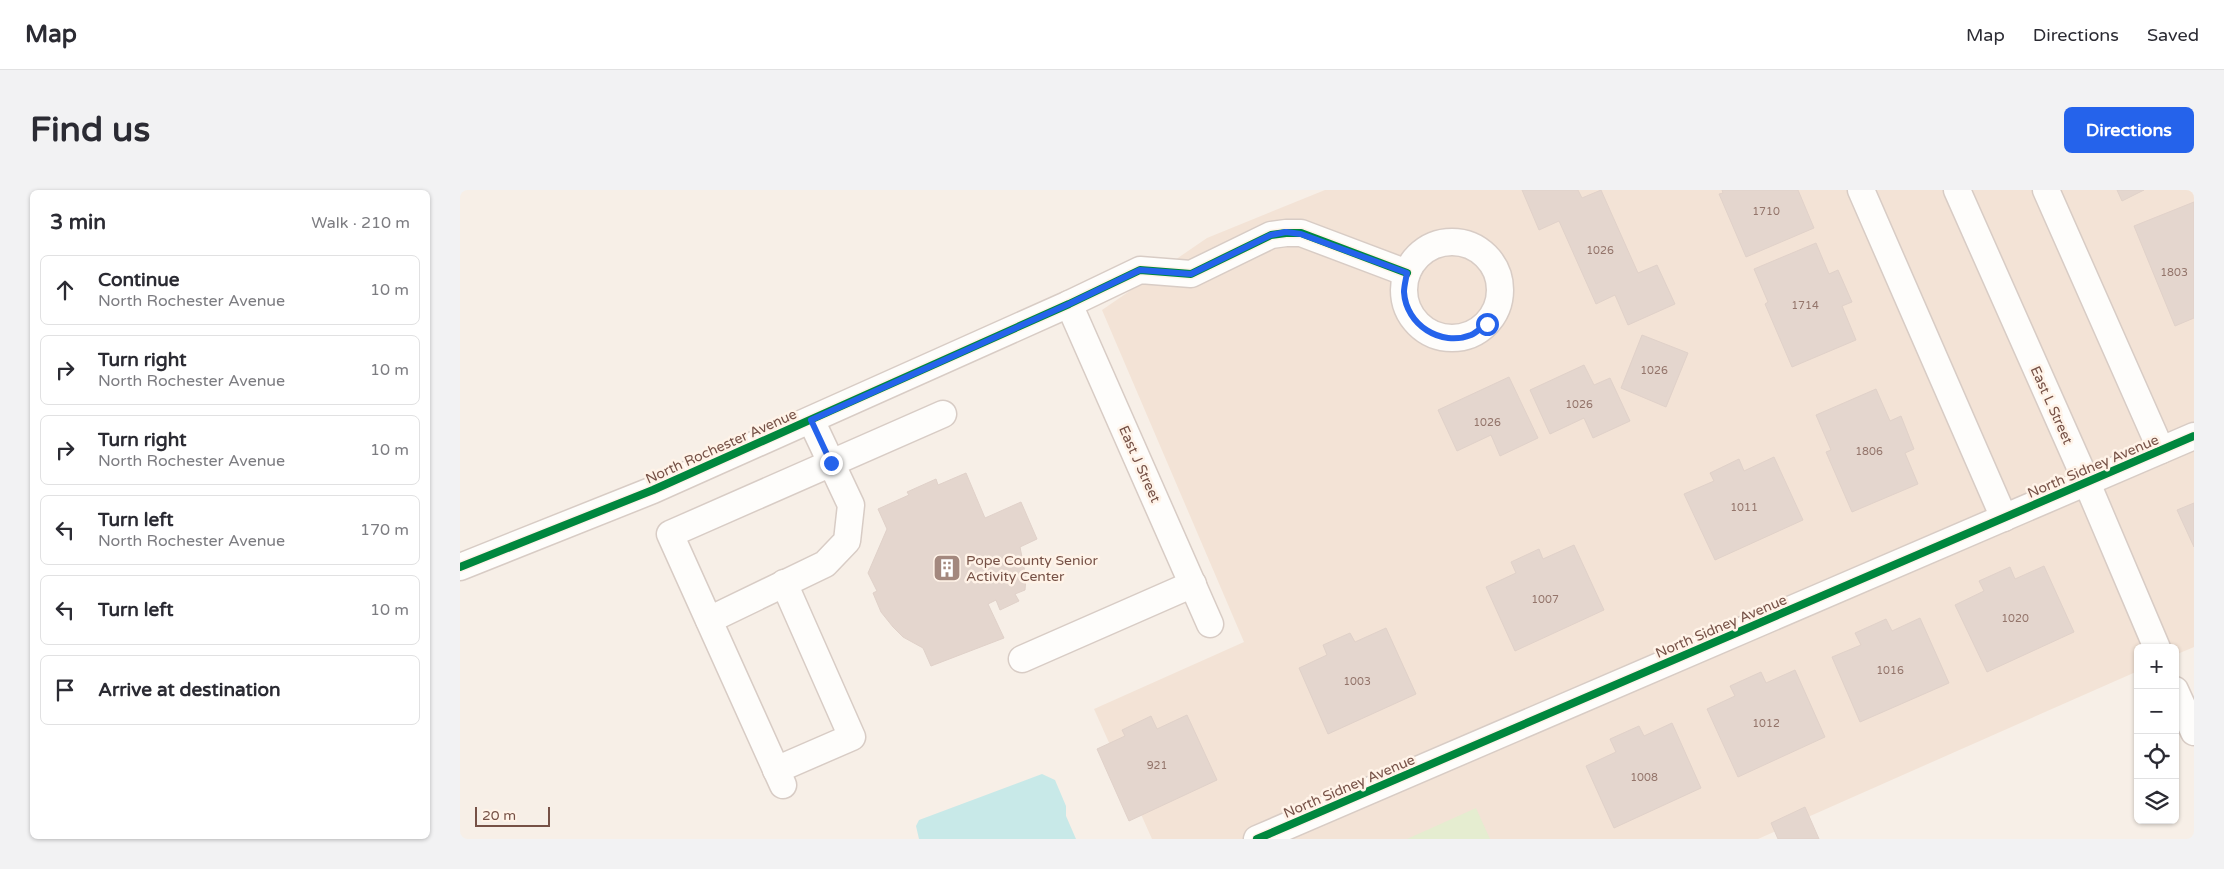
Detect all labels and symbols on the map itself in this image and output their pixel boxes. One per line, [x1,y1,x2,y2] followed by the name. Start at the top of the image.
[1752,205,1780,218] house number: 1710
[1586,244,1614,257] house number: 1026
[2160,266,2188,279] house number: 1803
[1791,299,1819,312] house number: 1714
[1476,313,1499,336] route start
[2027,363,2077,448] street label: East L Street
[1640,364,1668,377] house number: 1026
[1565,398,1593,411] house number: 1026
[643,405,800,488] street label: North Rochester Avenue
[1473,416,1501,429] house number: 1026
[1115,423,1164,506] street label: East J Street
[2025,431,2161,502] street label: North Sidney Avenue
[1855,445,1883,458] house number: 1806
[820,452,843,475] route end
[1730,501,1758,514] house number: 1011
[966,552,1099,585] place label: Pope County Senior Activity Center
[932,553,962,583] building icon: Pope County Senior Activity Center
[1653,591,1789,662] street label: North Sidney Avenue
[1531,593,1559,606] house number: 1007
[2001,612,2029,625] house number: 1020
[1876,664,1904,677] house number: 1016
[1343,675,1371,688] house number: 1003
[1752,717,1780,730] house number: 1012
[1281,751,1417,822] street label: North Sidney Avenue
[1147,759,1167,772] house number: 921
[1630,771,1658,784] house number: 1008
[475,804,550,827] scale bar

